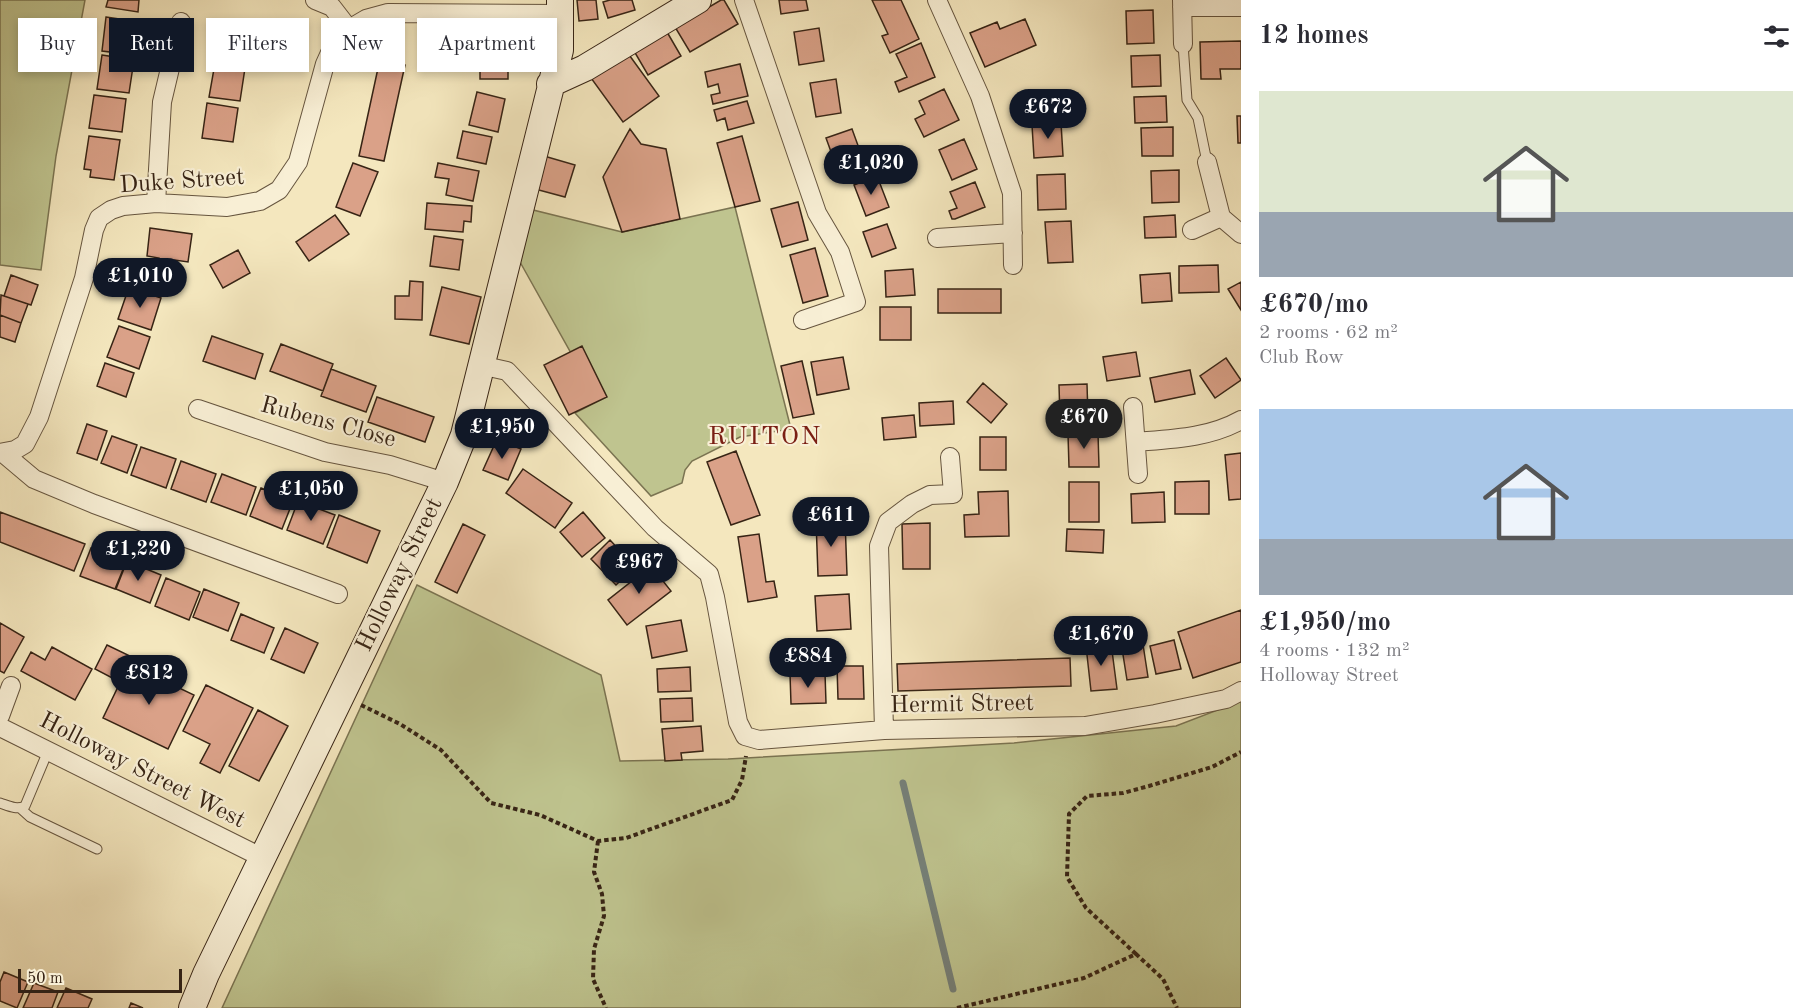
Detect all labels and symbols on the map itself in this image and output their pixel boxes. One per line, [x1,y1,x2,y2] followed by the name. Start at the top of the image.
[1012,89,1084,140] pin: £672
[822,145,920,196] pin: £1,020
[119,166,245,198] street label: Duke Street
[91,258,189,309] pin: £1,010
[258,393,398,453] street label: Rubens Close
[1048,399,1120,450] pin: £670
[453,409,551,460] pin: £1,950
[708,424,822,450] district label: RUITON
[262,471,360,522] pin: £1,050
[352,494,448,656] street label: Holloway Street
[795,497,867,548] pin: £611
[89,531,187,582] pin: £1,220
[603,544,675,595] pin: £967
[1052,616,1150,667] pin: £1,670
[772,638,844,689] pin: £884
[113,655,185,706] pin: £812
[890,692,1034,718] street label: Hermit Street
[35,709,249,833] street label: Holloway Street West
[18,966,182,994] scale bar

